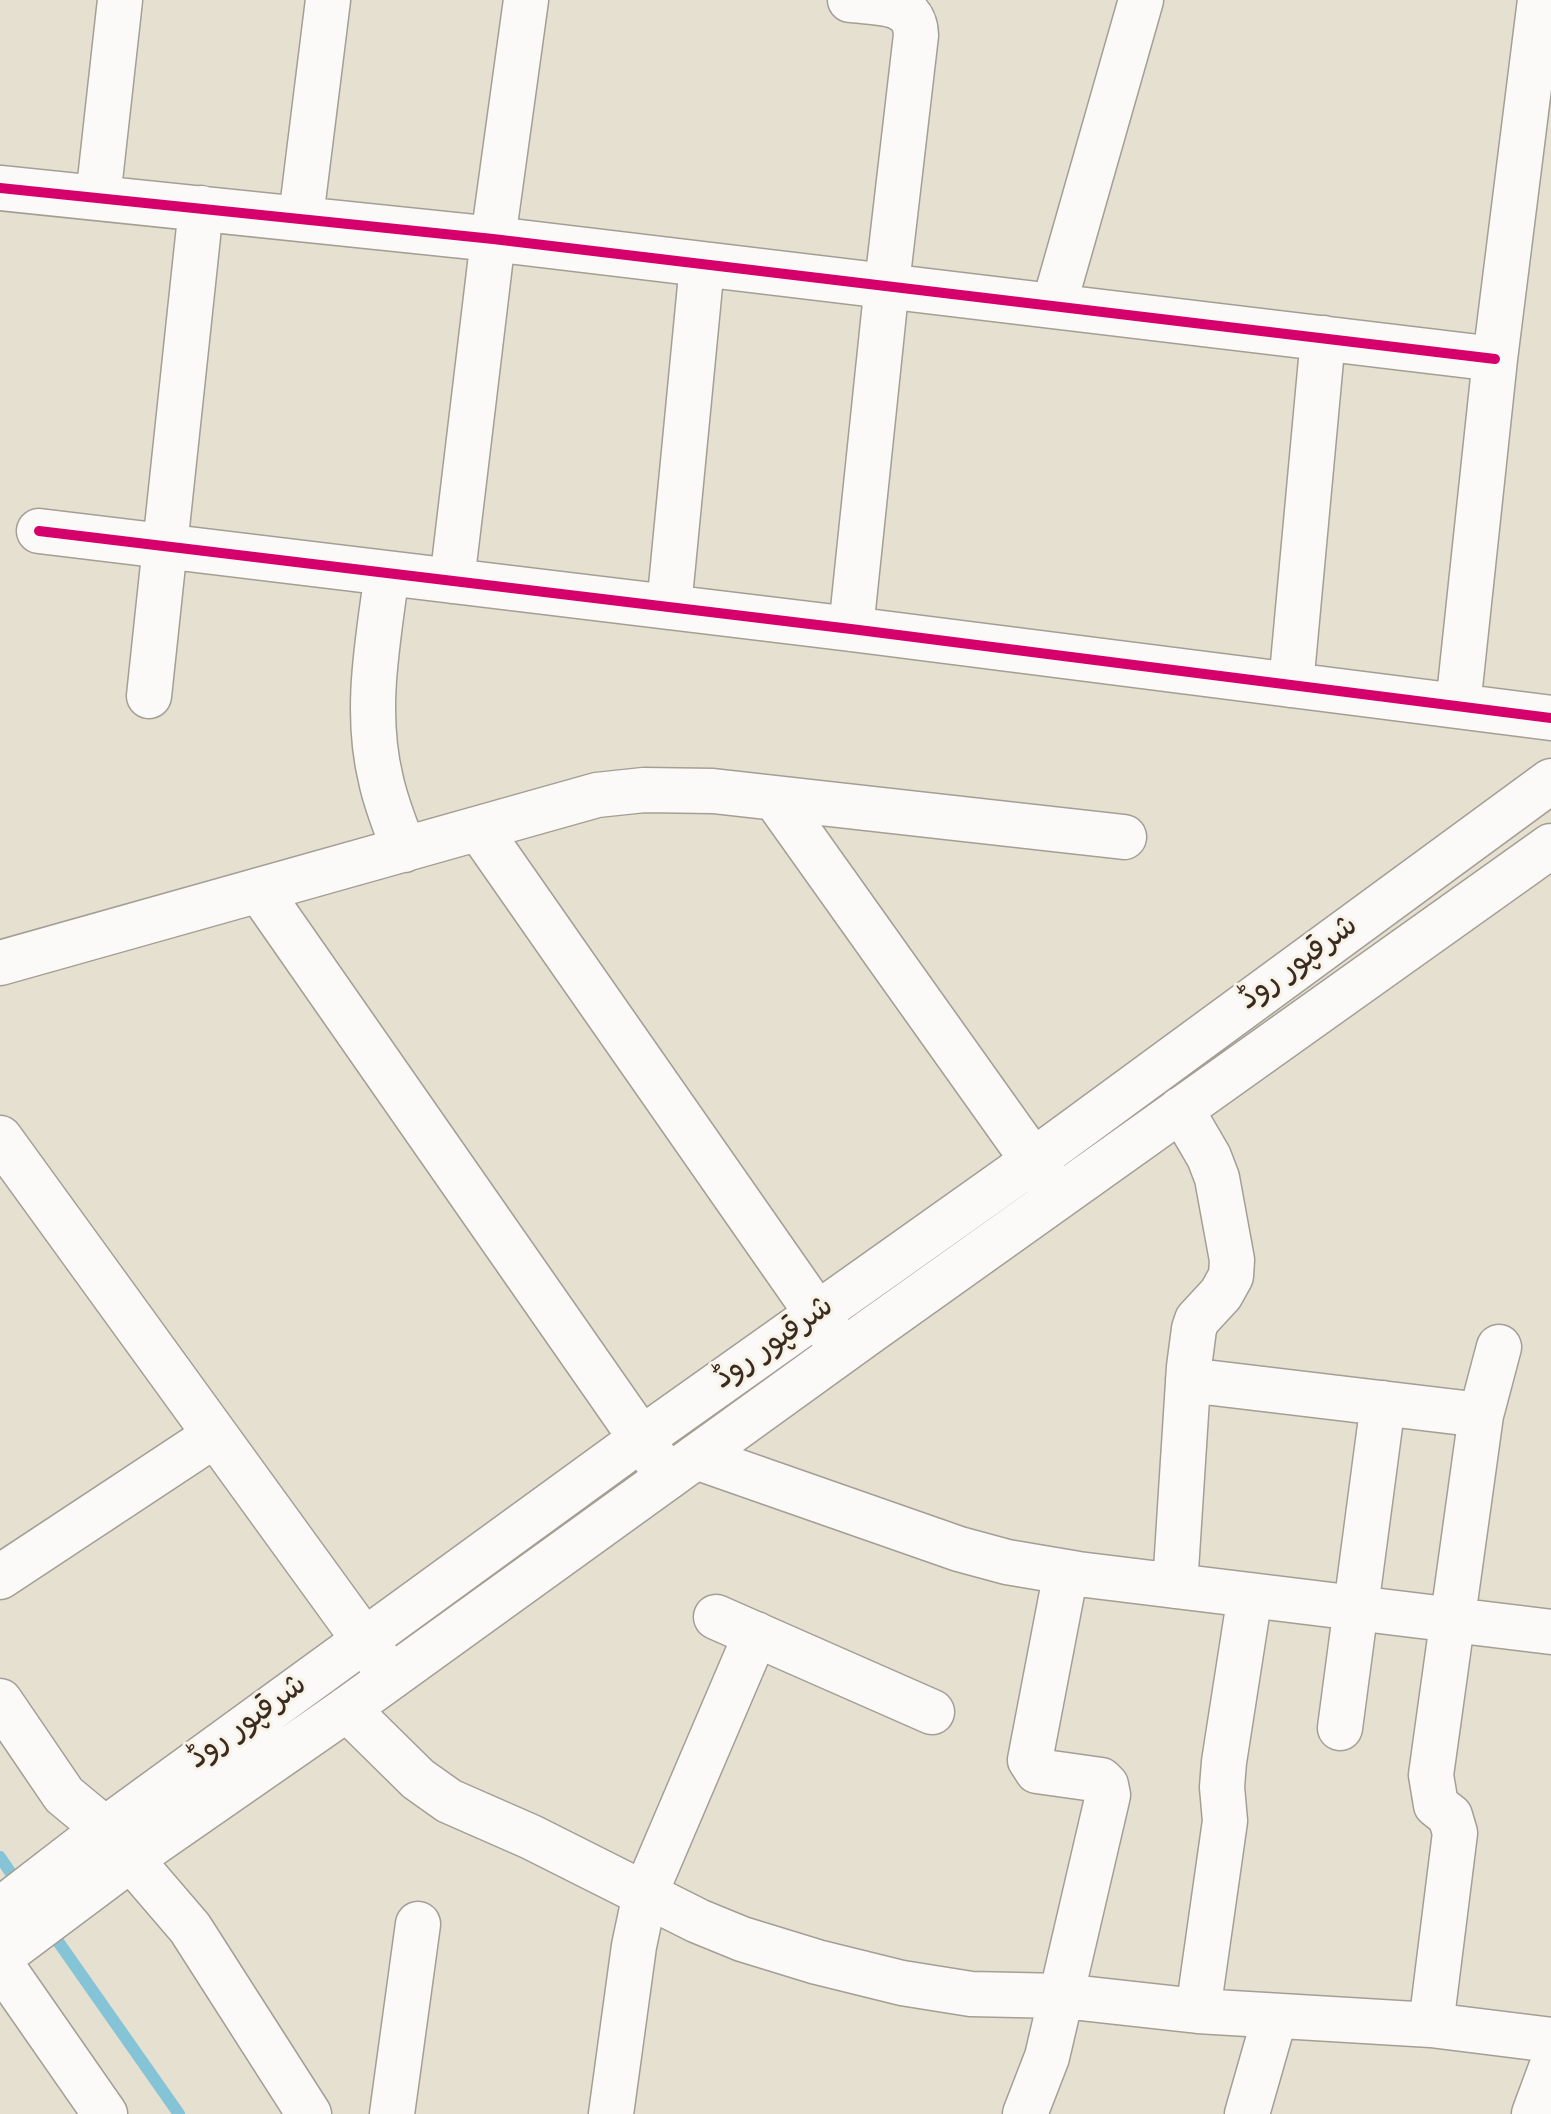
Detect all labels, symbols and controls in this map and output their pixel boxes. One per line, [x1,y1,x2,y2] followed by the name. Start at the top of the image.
[1233,909,1367,1021] street label: شرقپور روڈ
[707,1290,843,1400] street label: شرقپور روڈ
[182,1668,316,1780] street label: شرقپور روڈ

